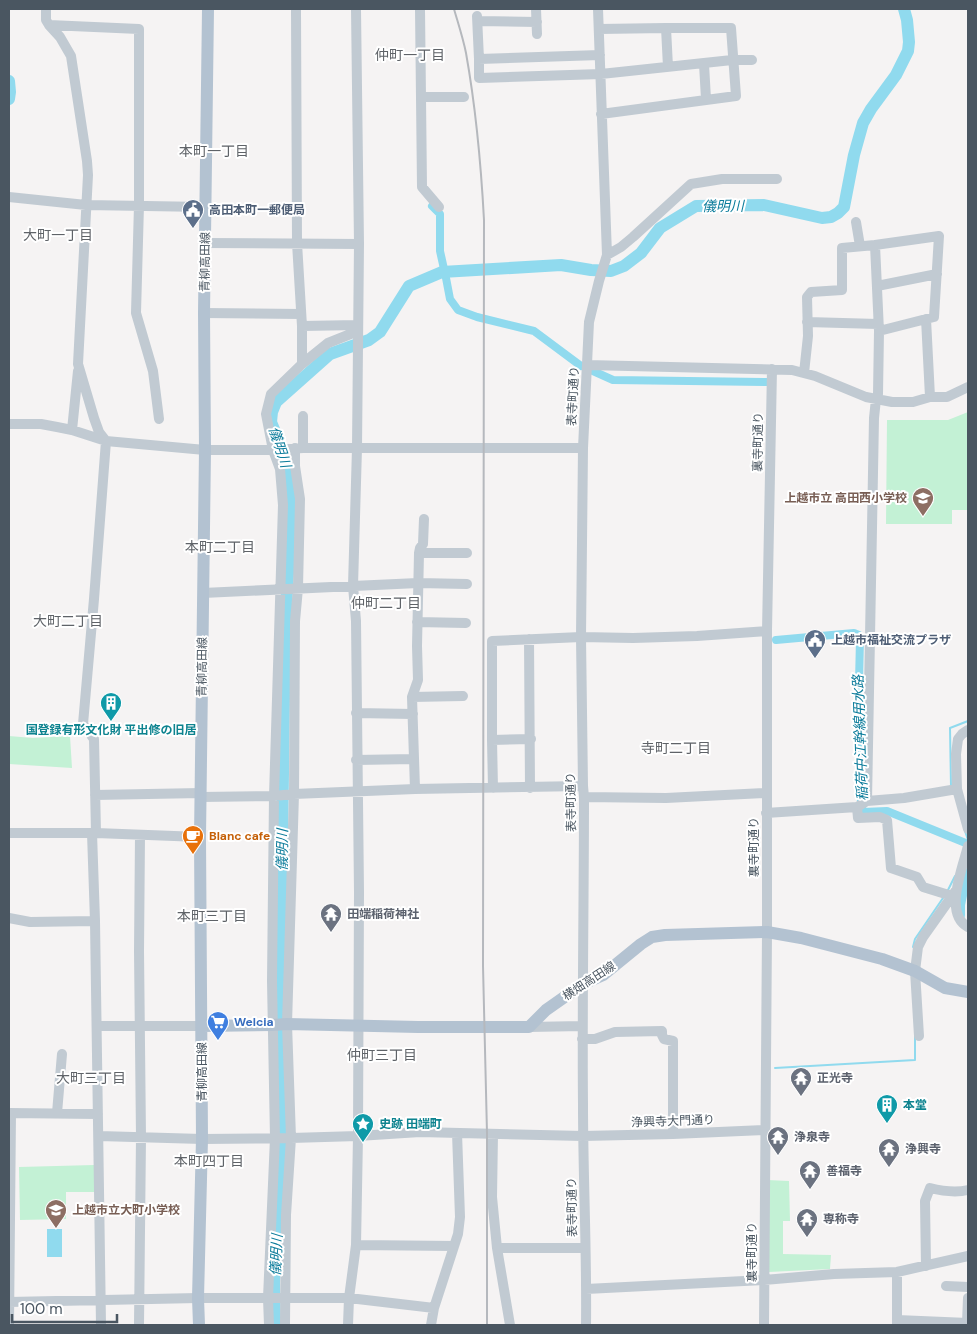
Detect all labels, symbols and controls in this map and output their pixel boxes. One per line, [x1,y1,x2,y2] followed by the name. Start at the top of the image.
[375,46,445,64] district label: 仲町一丁目
[179,142,249,160] district label: 本町一丁目
[702,197,746,215] water label: 儀明川
[181,198,205,229] public building icon: 高田本町一郵便局
[209,202,305,218] place label: 高田本町一郵便局
[23,226,93,244] district label: 大町一丁目
[196,232,214,292] street label: 青柳高田線
[563,366,583,427] street label: 表寺町通り
[749,412,767,472] street label: 裏寺町通り
[265,424,296,472] water label: 儀明川
[911,486,935,517] school or university icon: 上越市立 高田西小学校
[784,490,907,506] place label: 上越市立 高田西小学校
[185,538,255,556] district label: 本町二丁目
[351,594,421,612] district label: 仲町二丁目
[33,612,103,630] district label: 大町二丁目
[803,628,827,659] public building icon: 上越市福祉交流プラザ
[831,632,951,648] place label: 上越市福祉交流プラザ
[193,637,211,697] street label: 青柳高田線
[849,674,871,801] water label: 稲荷中江幹線用水路
[99,691,123,722] building icon: 国登録有形文化財 平出修の旧居
[26,722,196,738] place label: 国登録有形文化財 平出修の旧居
[641,739,711,757] district label: 寺町二丁目
[562,772,580,833] street label: 表寺町通り
[746,817,762,877] street label: 裏寺町通り
[181,824,205,855] cafe icon: Blanc cafe
[273,827,291,871] water label: 儀明川
[209,828,270,844] place label: Blanc cafe
[319,902,343,933] temple icon: 田端稲荷神社
[347,906,419,922] place label: 田端稲荷神社
[177,907,247,925] district label: 本町三丁目
[559,958,619,1004] street label: 横畑高田線
[206,1010,230,1041] supermarket icon: Welcia
[234,1014,274,1030] place label: Welcia
[194,1042,210,1102] street label: 青柳高田線
[347,1046,417,1064] district label: 仲町三丁目
[789,1066,813,1097] temple icon: 正光寺
[56,1069,126,1087] district label: 大町三丁目
[817,1070,853,1086] place label: 正光寺
[875,1093,899,1124] building icon: 本堂
[903,1097,927,1113] place label: 本堂
[351,1112,375,1143] place icon: 史跡 田端町
[631,1112,715,1130] street label: 浄興寺大門通り
[379,1116,442,1132] place label: 史跡 田端町
[766,1125,790,1156] temple icon: 浄泉寺
[794,1129,830,1145] place label: 浄泉寺
[877,1137,901,1168] temple icon: 浄興寺
[905,1141,941,1157] place label: 浄興寺
[174,1152,244,1170] district label: 本町四丁目
[798,1159,822,1190] temple icon: 善福寺
[826,1163,862,1179] place label: 善福寺
[563,1177,581,1238] street label: 表寺町通り
[44,1198,68,1229] school or university icon: 上越市立大町小学校
[72,1202,180,1218] place label: 上越市立大町小学校
[795,1207,819,1238] temple icon: 専称寺
[823,1211,859,1227] place label: 専称寺
[744,1222,760,1282] street label: 裏寺町通り
[266,1232,286,1276] water label: 儀明川
[12,1292,118,1324] scale bar
[20,1299,63,1319] text: 100 m

